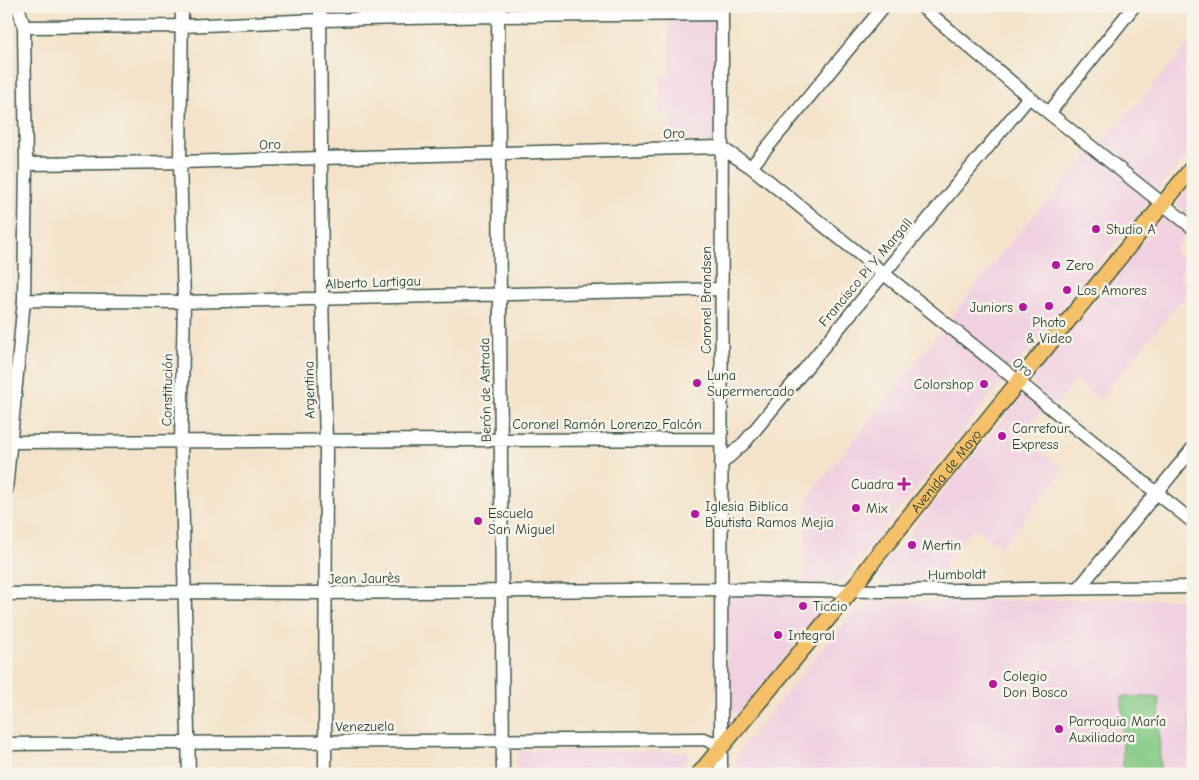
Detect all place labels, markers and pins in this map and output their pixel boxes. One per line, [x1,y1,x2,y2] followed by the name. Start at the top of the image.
[1106,221,1156,238] place label: Studio A
[1090,223,1102,235] marker: Studio A
[1066,257,1094,274] place label: Zero
[1050,259,1062,271] marker: Zero
[1077,282,1147,299] place label: Los Amores
[1061,284,1073,296] marker: Los Amores
[970,299,1013,316] place label: Juniors
[1043,300,1055,312] marker: Photo & Video
[1017,301,1029,313] marker: Juniors
[1026,314,1072,347] place label: Photo & Video
[707,367,794,400] place label: Luna Supermercado
[914,376,974,393] place label: Colorshop
[691,377,703,389] marker: Luna Supermercado
[978,378,990,390] marker: Colorshop
[1012,420,1070,453] place label: Carrefour Express
[996,430,1008,442] marker: Carrefour Express
[851,476,894,493] place label: Cuadra
[898,478,910,490] marker: Cuadra
[705,498,834,531] place label: Iglesia Biblica Bautista Ramos Mejia
[866,500,888,517] place label: Mix
[850,502,862,514] marker: Mix
[488,505,555,538] place label: Escuela San Miguel
[689,508,701,520] marker: Iglesia Biblica Bautista Ramos Mejia
[472,515,484,527] marker: Escuela San Miguel
[922,537,961,554] place label: Mertin
[906,539,918,551] marker: Mertin
[813,598,848,615] place label: Ticcio
[797,600,809,612] marker: Ticcio
[788,627,835,644] place label: Integral
[772,629,784,641] marker: Integral
[1003,668,1068,701] place label: Colegio Don Bosco
[987,678,999,690] marker: Colegio Don Bosco
[1069,713,1166,746] place label: Parroquia María Auxiliadora
[1053,723,1065,735] marker: Parroquia María Auxiliadora

